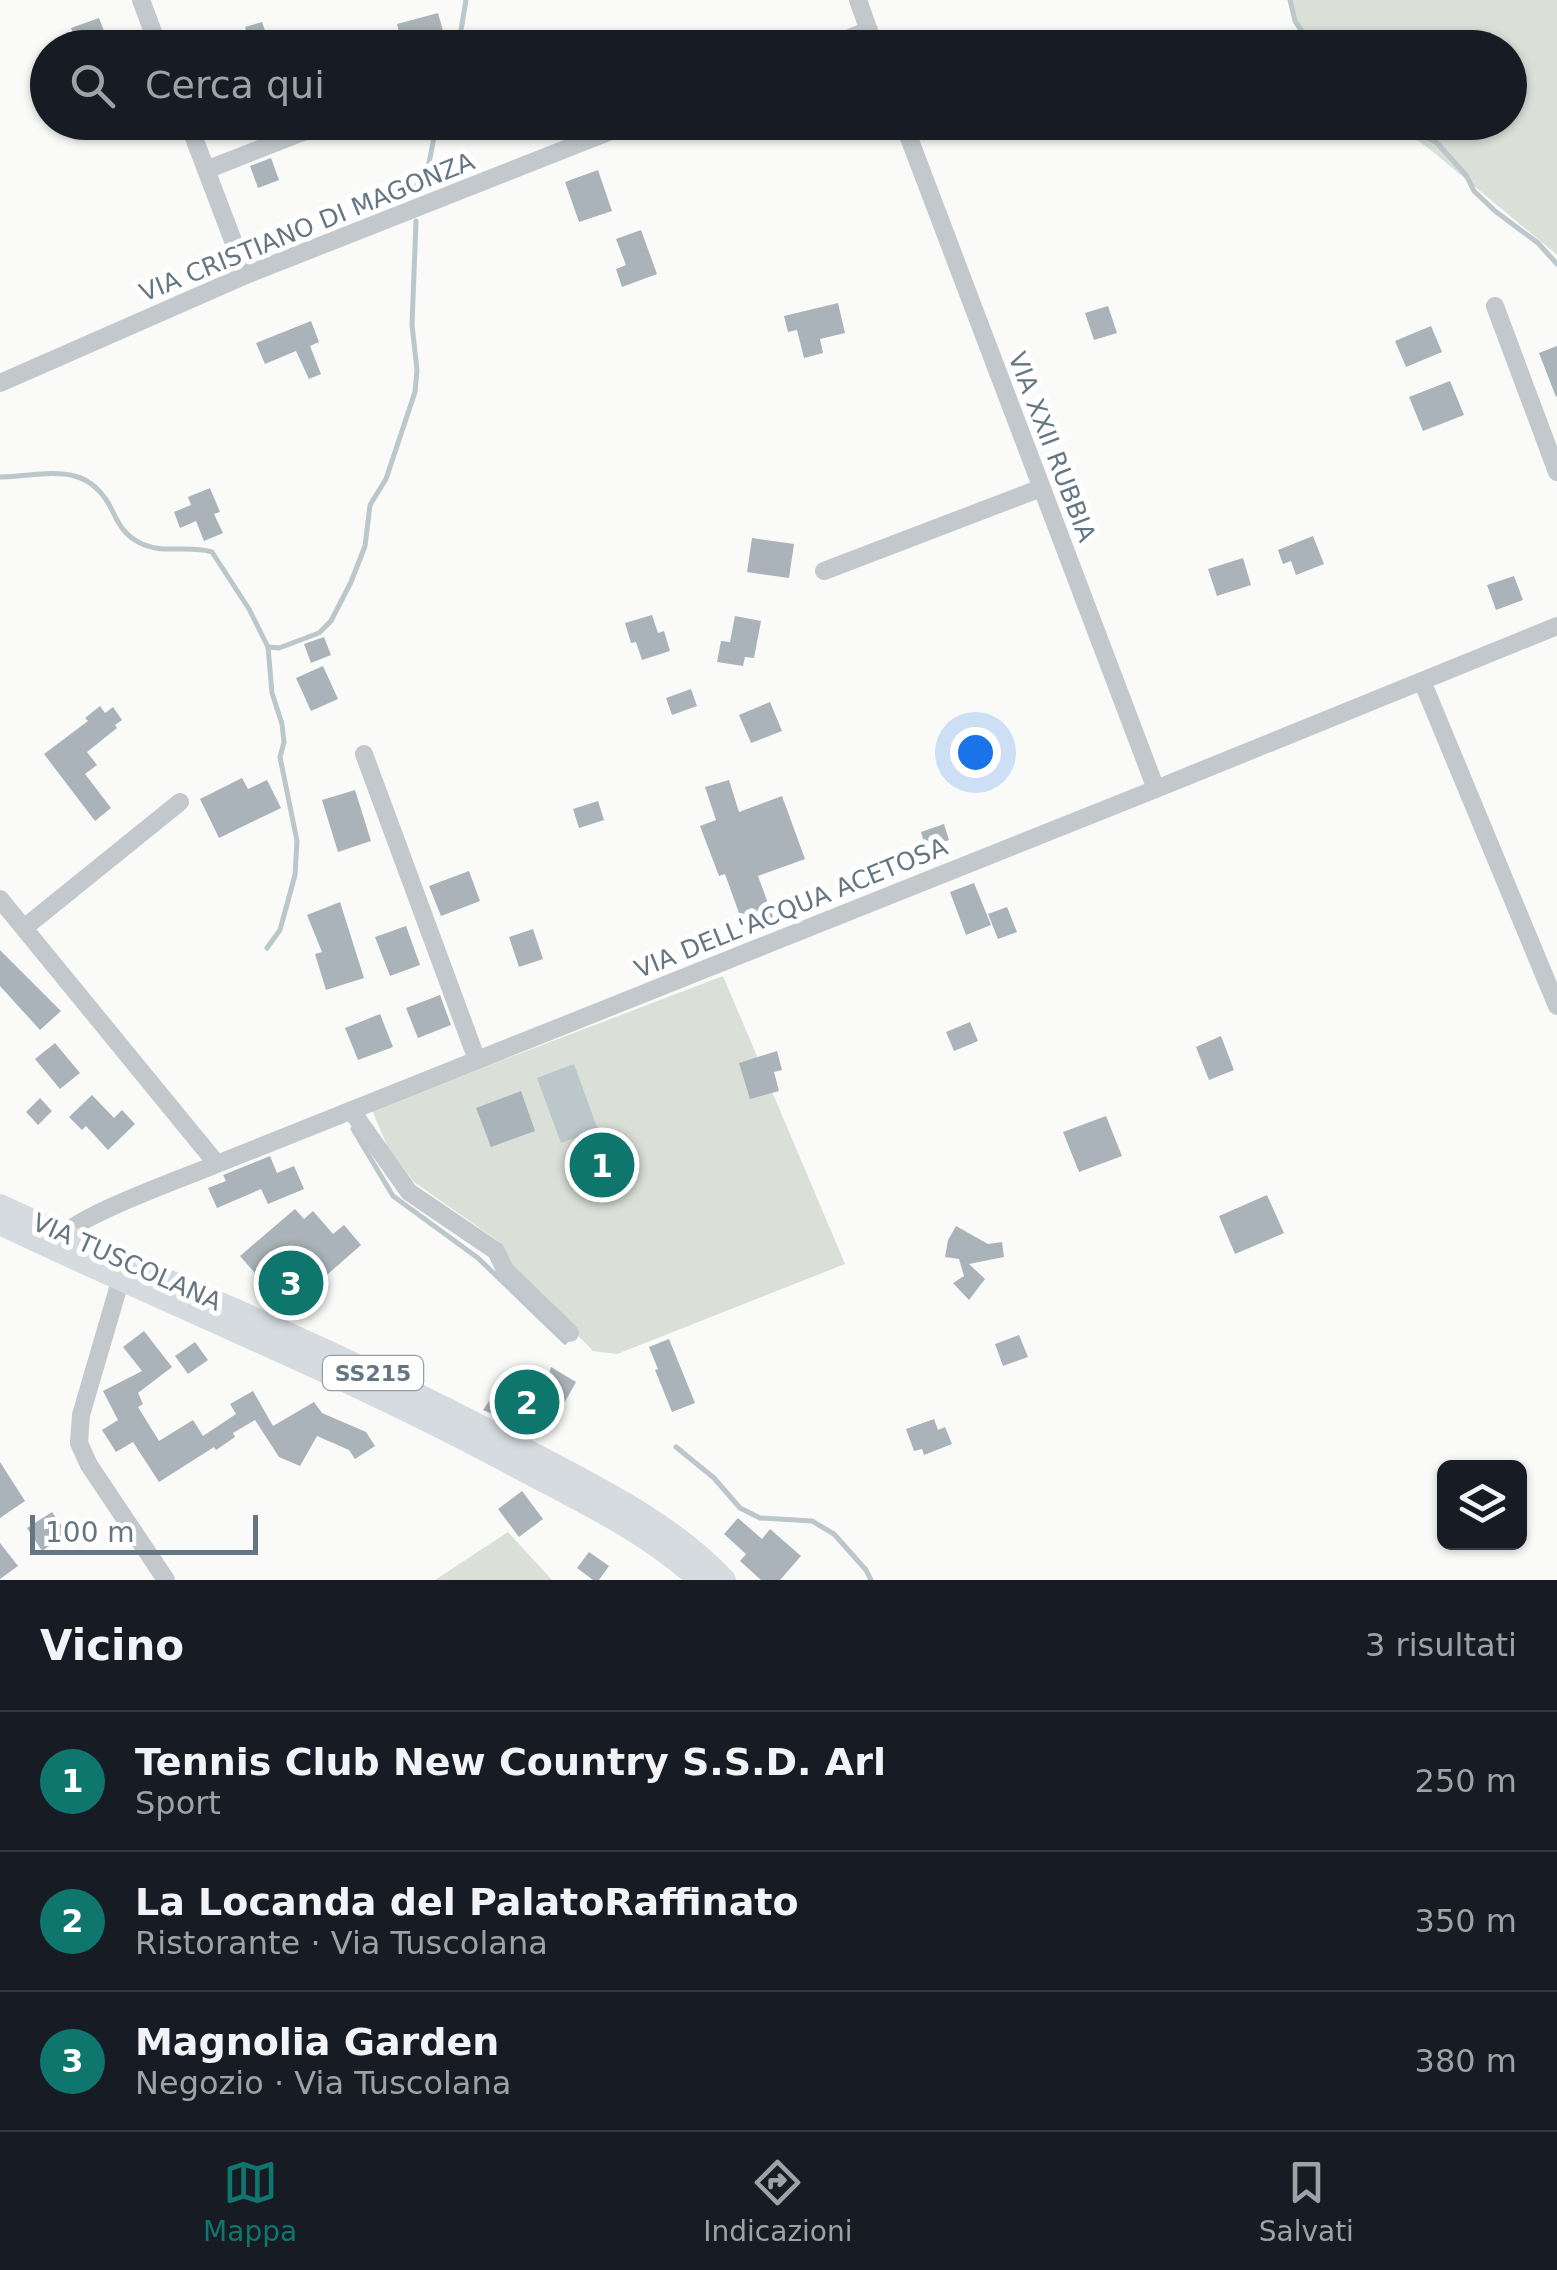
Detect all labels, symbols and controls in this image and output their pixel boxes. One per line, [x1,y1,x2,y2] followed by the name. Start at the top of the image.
[30,30,1527,140] search box
[65,58,120,113] icon: search
[145,63,325,107] text: Cerca qui
[135,146,479,308] street label: VIA CRISTIANO DI MAGONZA
[1002,348,1102,546] street label: VIA XXII RUBBIA
[950,727,1001,778] your location
[630,832,952,984] street label: VIA DELL'ACQUA ACETOSA
[570,1128,634,1202] pin: 1
[28,1207,226,1317] street label: VIA TUSCOLANA
[258,1246,324,1320] pin: 3
[323,1356,423,1390] road number: SS215
[494,1364,560,1440] pin: 2
[1437,1460,1527,1550] map controls
[1437,1460,1527,1550] button: layers
[30,1510,258,1554] scale bar
[45,1516,135,1549] text: 100 m
[40,1621,184,1670] text: Vicino
[1365,1626,1517,1664] text: 3 risultati
[135,1740,886,1784] text: Tennis Club New Country S.S.D. Arl
[61,1762,84,1800] text: 1
[1415,1762,1517,1800] text: 250 m
[135,1784,221,1822] text: Sport
[135,1880,799,1924] text: La Locanda del PalatoRaffinato
[61,1902,84,1940] text: 2
[1415,1902,1517,1940] text: 350 m
[135,1924,548,1962] text: Ristorante · Via Tuscolana
[135,2020,499,2064] text: Magnolia Garden
[61,2042,84,2080] text: 3
[1415,2042,1517,2080] text: 380 m
[135,2064,511,2102] text: Negozio · Via Tuscolana
[203,2155,297,2248] tab: Mappa
[703,2155,853,2248] tab: Indicazioni
[1259,2155,1354,2248] tab: Salvati

